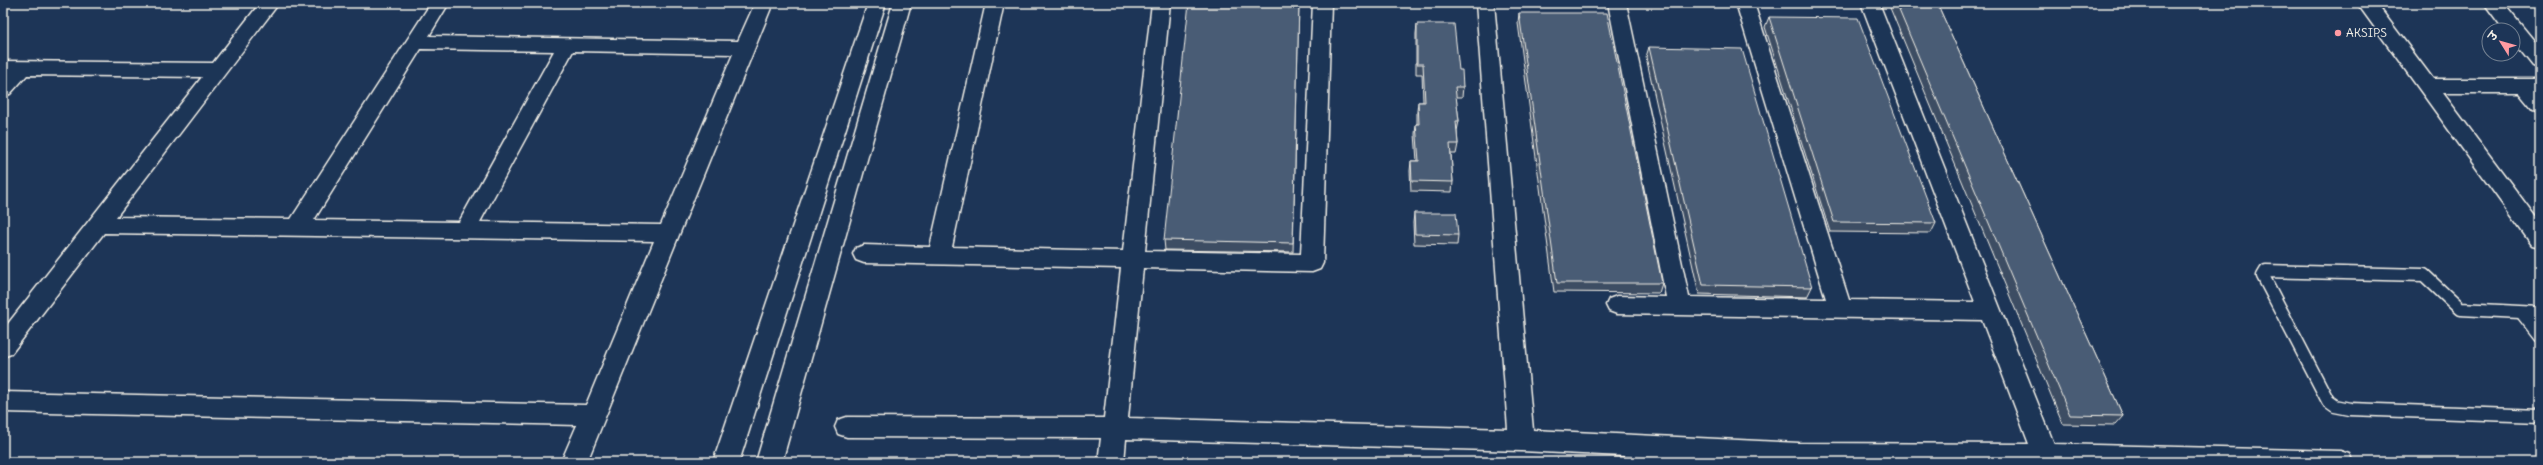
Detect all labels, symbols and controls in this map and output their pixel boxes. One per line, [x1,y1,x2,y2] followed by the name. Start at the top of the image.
[2481,22,2521,62] north arrow
[2346,25,2387,40] place label: AKSIPS
[2333,28,2343,38] marker: AKSIPS
[2485,28,2502,44] text: उ

